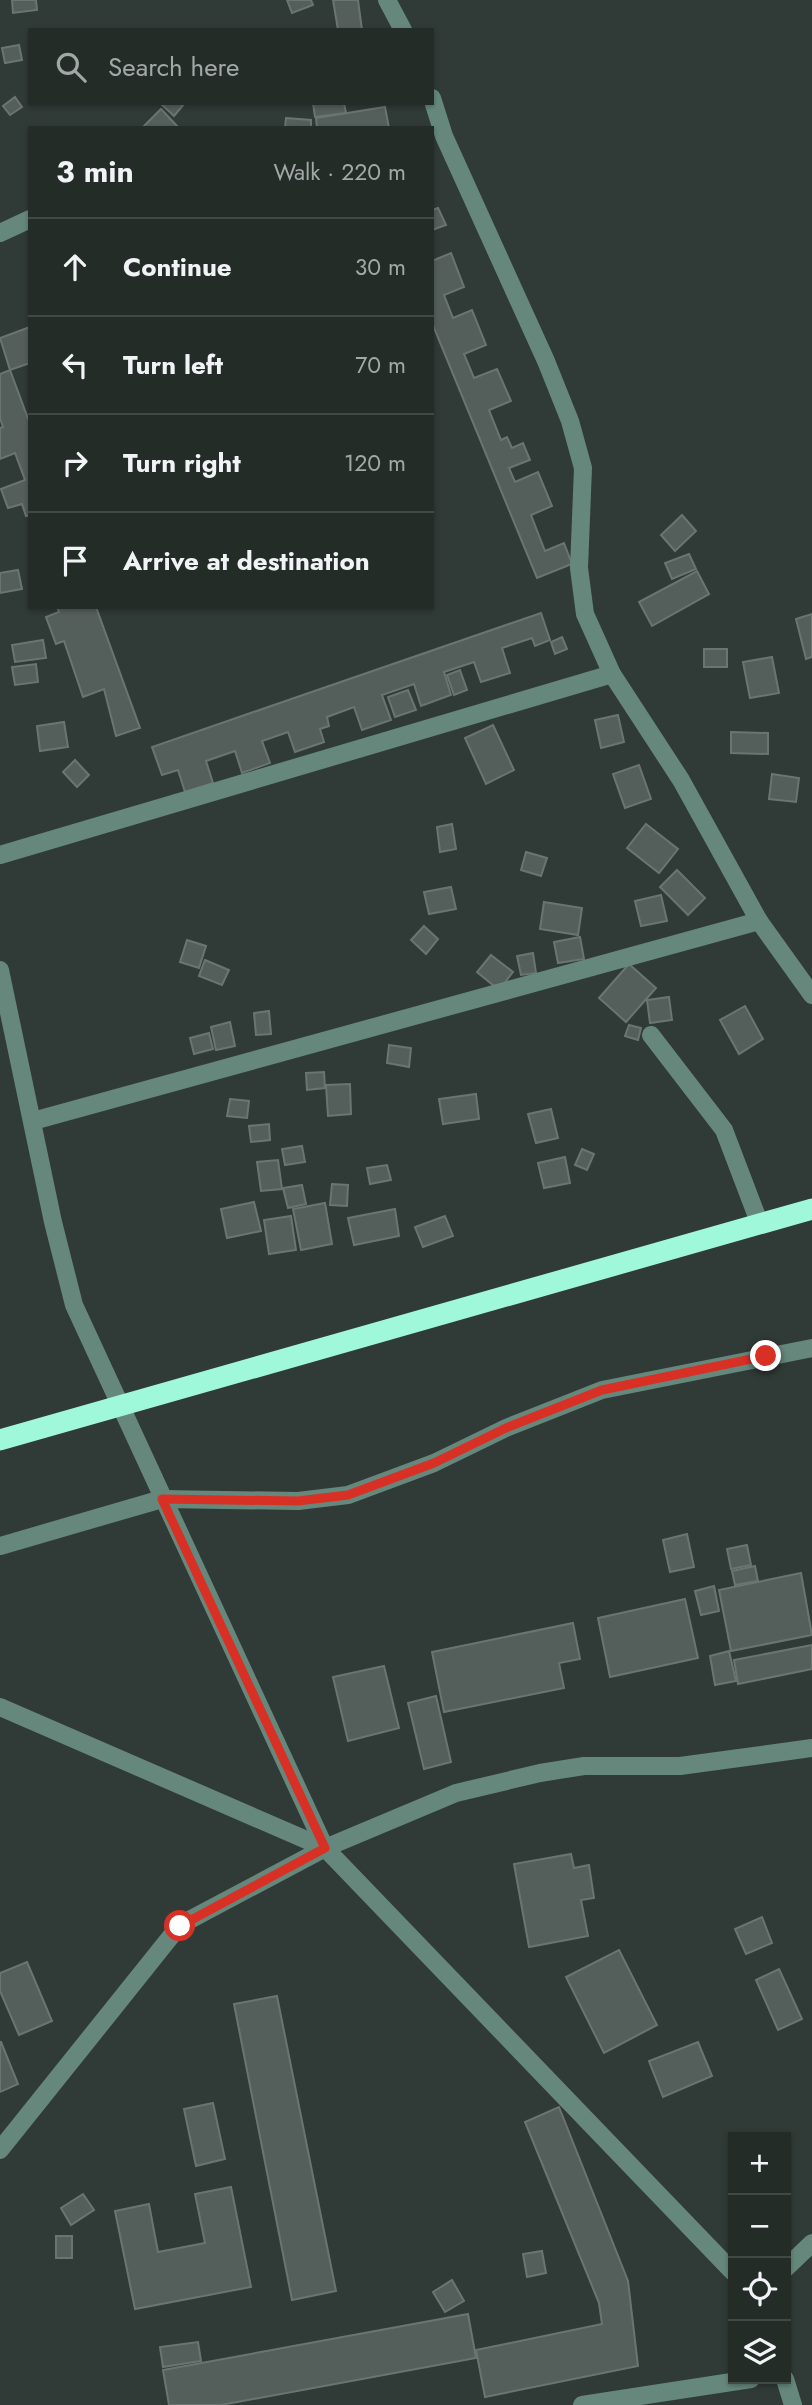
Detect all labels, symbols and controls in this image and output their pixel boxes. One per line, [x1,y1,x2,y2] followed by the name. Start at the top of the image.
[28,28,434,105] search box
[52,48,90,86] icon: search
[108,48,240,86] text: Search here
[56,150,134,193] text: 3 min
[274,155,406,189] text: Walk · 220 m
[56,248,94,286] icon: ahead
[123,248,232,286] text: Continue
[355,250,406,284] text: 30 m
[56,346,94,384] icon: left
[123,346,223,384] text: Turn left
[355,348,406,382] text: 70 m
[56,444,94,482] icon: right
[123,444,241,482] text: Turn right
[344,446,406,480] text: 120 m
[56,542,94,580] icon: arrive
[123,542,370,580] text: Arrive at destination
[750,1340,781,1371] route end
[164,1910,195,1941] route start
[728,2132,791,2384] map controls
[728,2132,791,2195] button: +
[728,2195,791,2258] button: −
[728,2258,791,2321] button: locate
[728,2321,791,2384] button: layers

